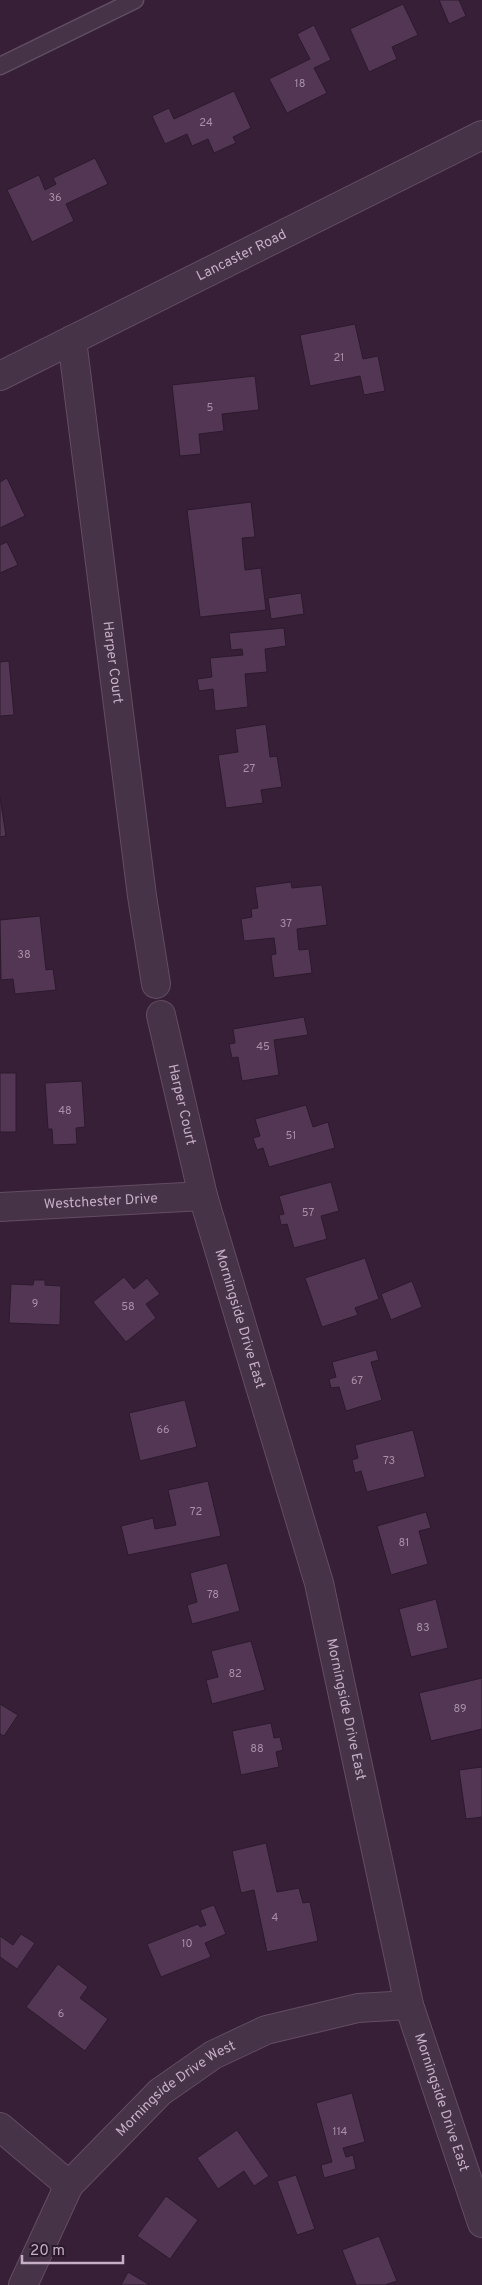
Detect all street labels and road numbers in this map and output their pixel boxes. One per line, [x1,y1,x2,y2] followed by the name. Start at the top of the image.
[194,226,289,285] street label: Lancaster Road
[99,620,126,705] street label: Harper Court
[164,1062,199,1147] street label: Harper Court
[43,1190,158,1213] street label: Westchester Drive
[211,1247,269,1391] street label: Morningside Drive East
[323,1637,369,1782] street label: Morningside Drive East
[411,2031,473,2174] street label: Morningside Drive East
[113,2037,238,2140] street label: Morningside Drive West

